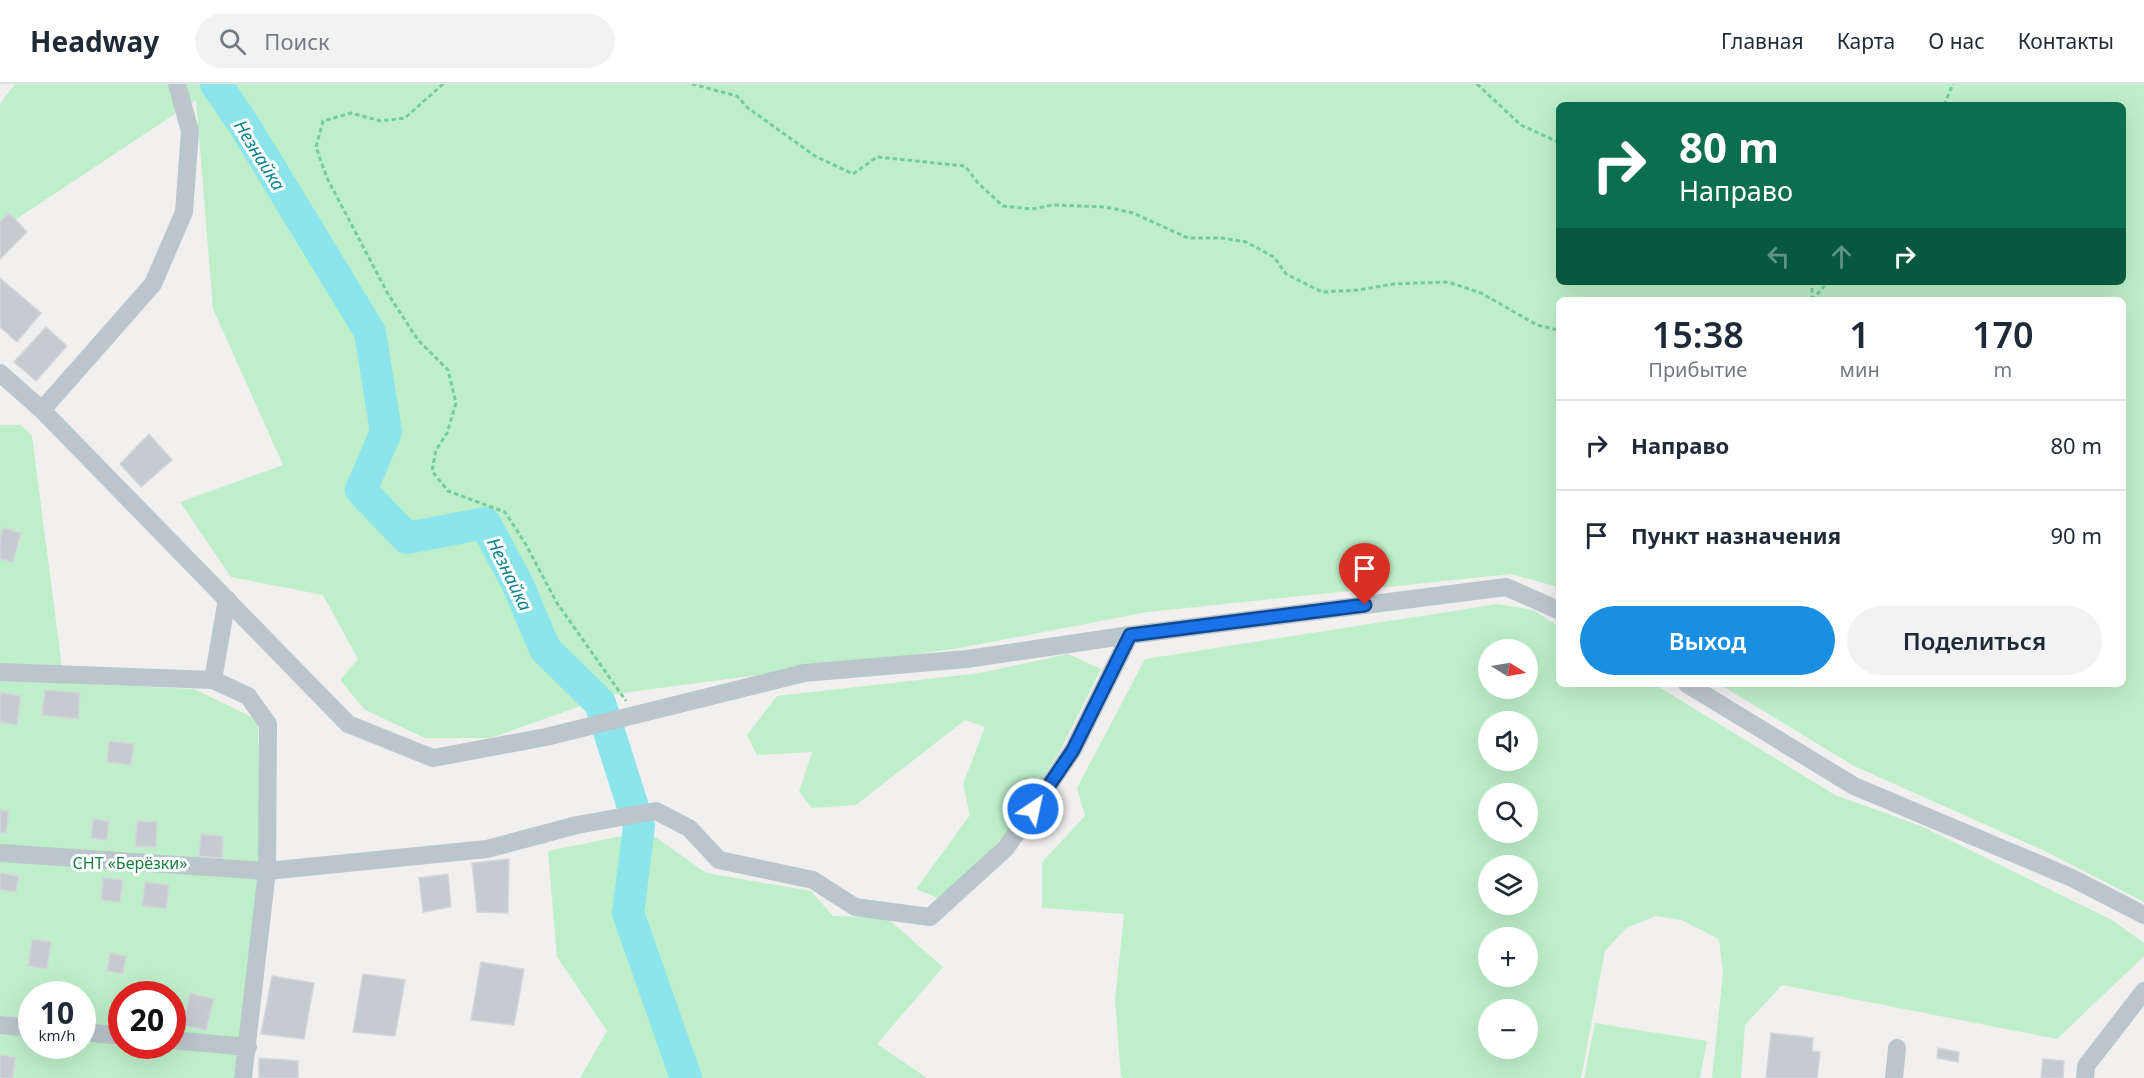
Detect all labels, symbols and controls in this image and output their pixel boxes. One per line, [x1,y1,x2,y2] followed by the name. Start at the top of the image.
[195,14,615,68] search box
[30,22,159,60] text: Headway
[216,25,249,58] icon: search
[264,26,330,56] text: Поиск
[1721,27,1804,55] text: Главная
[1837,27,1895,55] text: Карта
[1928,27,1985,55] text: О нас
[2018,27,2114,55] text: Контакты
[229,115,291,195] water label: Незнайка
[1679,118,1779,175] text: 80 m
[1580,126,1658,204] icon: right
[1679,172,1793,209] text: Направо
[1762,240,1795,273] icon: left
[1825,240,1858,273] icon: ahead
[1888,240,1921,273] icon: right
[1652,310,1744,359] text: 15:38
[1849,310,1870,359] text: 1
[1972,310,2034,359] text: 170
[1648,356,1747,383] text: Прибытие
[1840,356,1880,383] text: мин
[1993,356,2012,383] text: m
[1580,429,1613,462] icon: right
[1631,430,1729,460] text: Направо
[2051,430,2102,460] text: 80 m
[1580,519,1613,552] icon: arrive
[1631,520,1841,550] text: Пункт назначения
[2051,520,2102,550] text: 90 m
[482,533,538,615] water label: Незнайка
[1339,543,1390,605] pin
[1348,552,1381,585] icon: arrive
[1580,606,1835,675] button: Выход
[1847,606,2102,675] button: Поделиться
[1478,639,1538,699] north arrow
[1478,639,1538,1059] map controls
[1478,711,1538,771] button: sound
[1001,777,1065,841] position arrow
[1478,783,1538,843] button: search
[73,852,187,874] park label: СНТ «Берёзки»
[1478,855,1538,915] button: layers
[1478,927,1538,987] button: +
[108,981,186,1059] speed limit sign: 20
[40,992,74,1033] text: 10
[1478,999,1538,1059] button: −
[39,1025,75,1045] text: km/h

